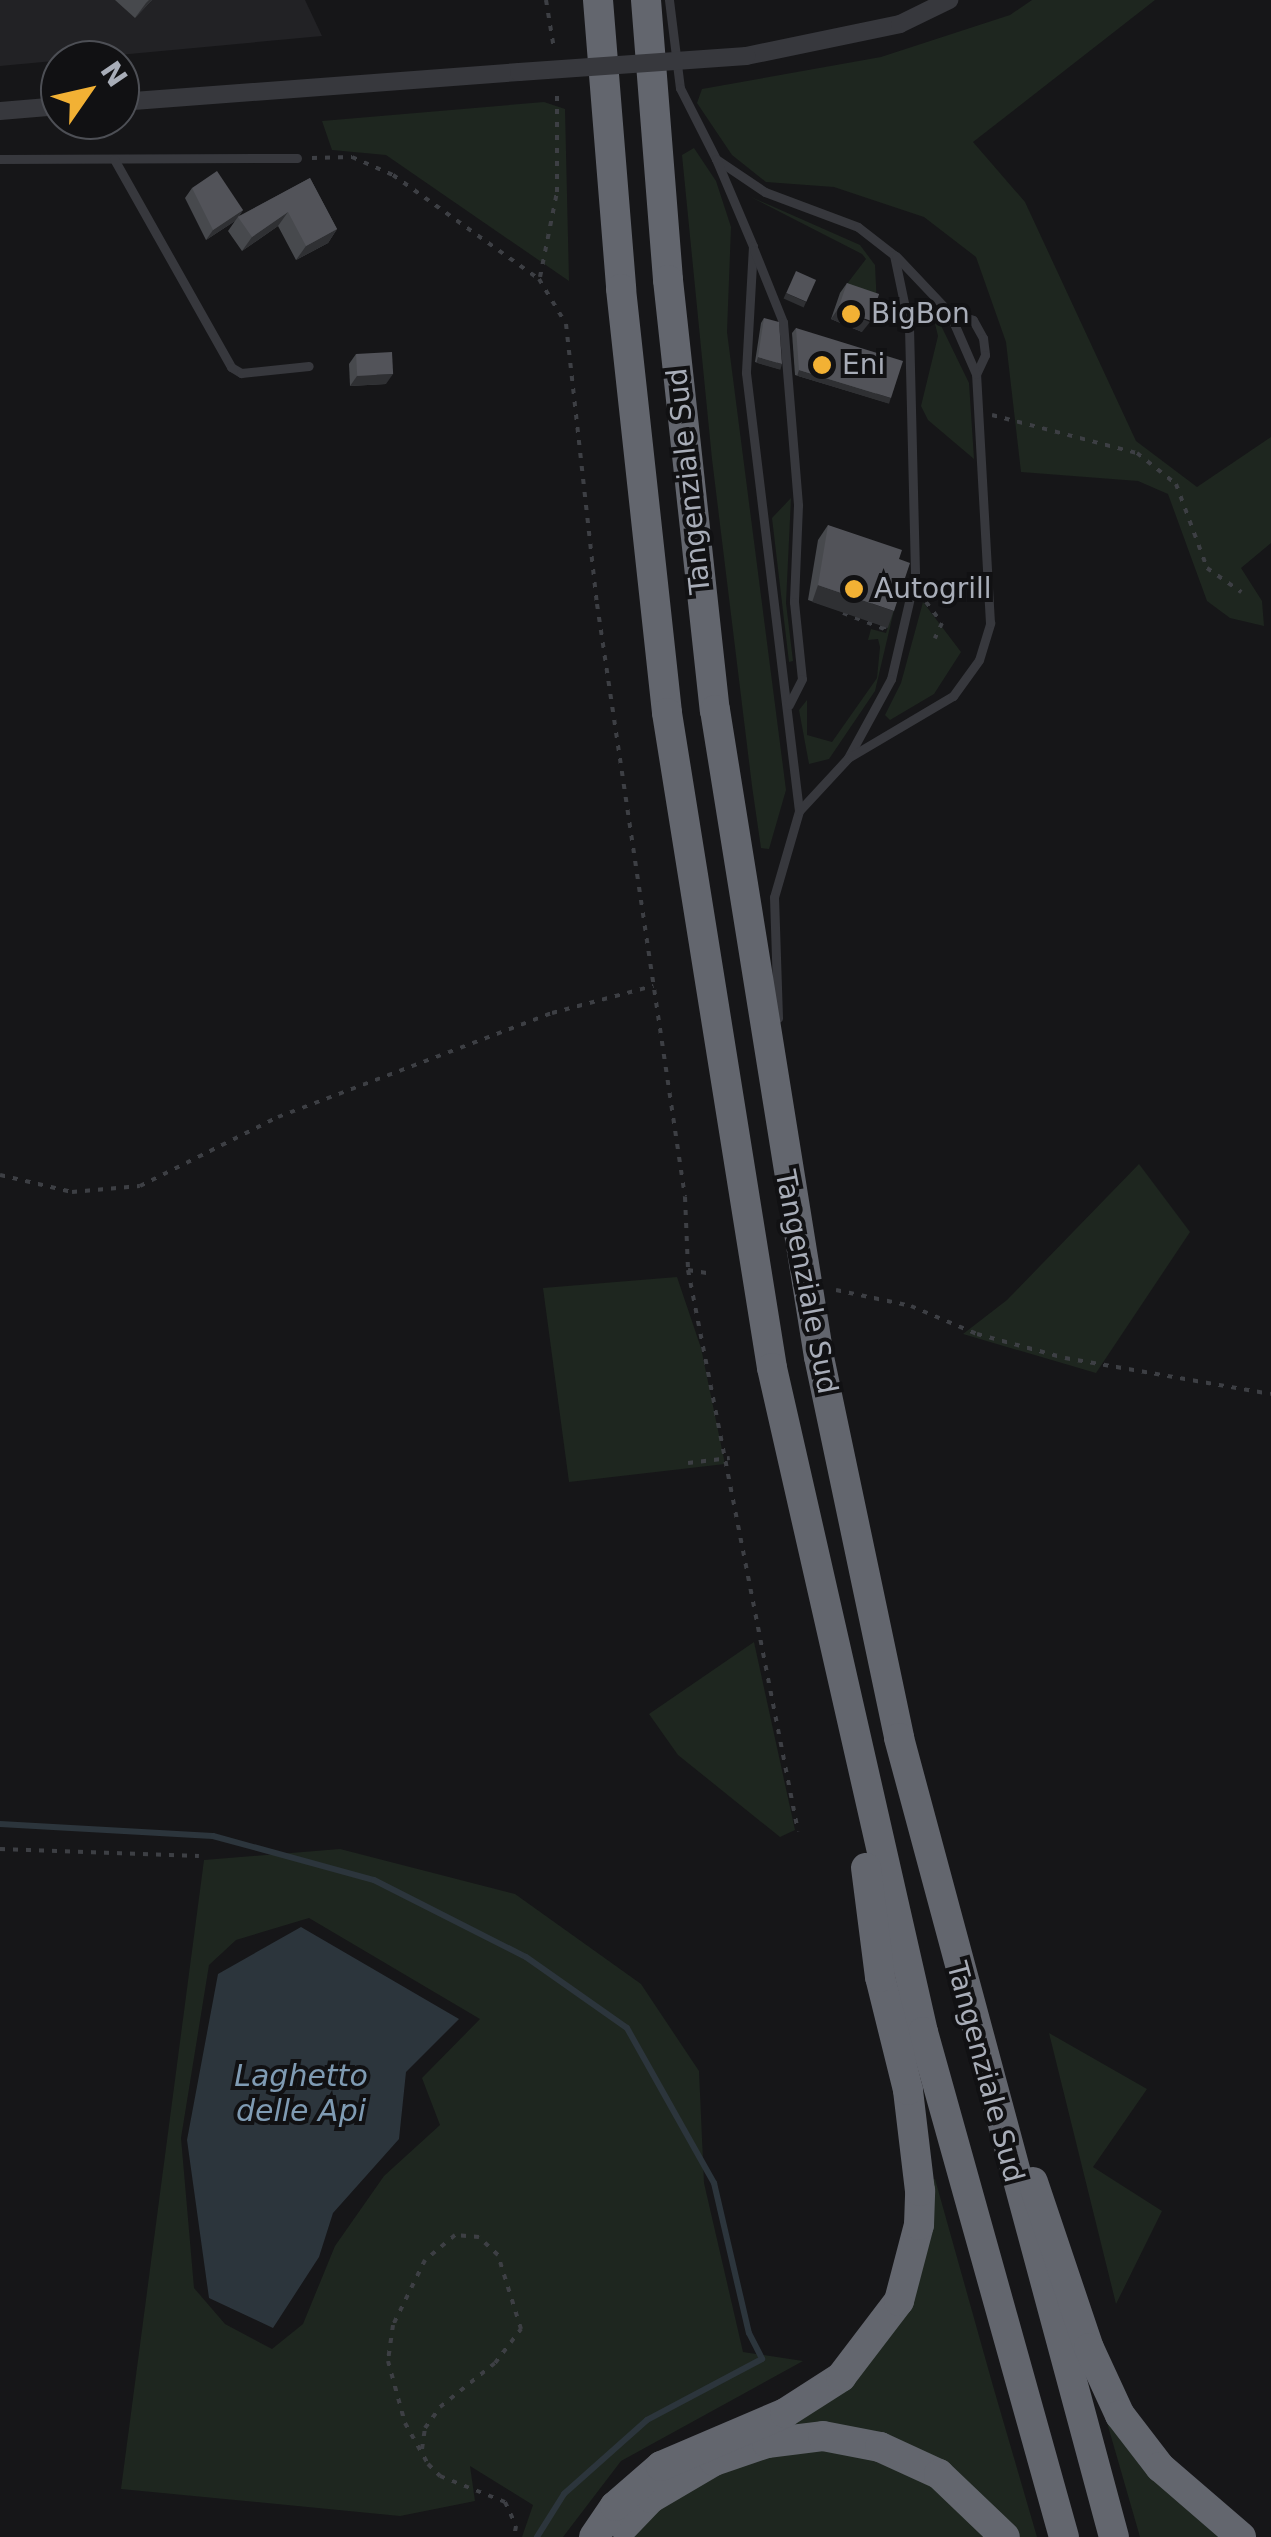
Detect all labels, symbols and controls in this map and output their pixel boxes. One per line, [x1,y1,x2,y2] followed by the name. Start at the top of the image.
[40,40,140,140] north arrow
[93,55,134,93] text: N
[871,297,970,331] place label: BigBon
[840,303,862,325] marker: BigBon
[842,348,885,382] place label: Eni
[811,354,833,376] marker: Eni
[660,366,718,596] street label: Tangenziale Sud
[874,572,992,606] place label: Autogrill
[843,578,865,600] marker: Autogrill
[768,1167,844,1397] street label: Tangenziale Sud
[939,1958,1031,2186] street label: Tangenziale Sud
[234,2058,368,2128] water label: Laghetto delle Api

